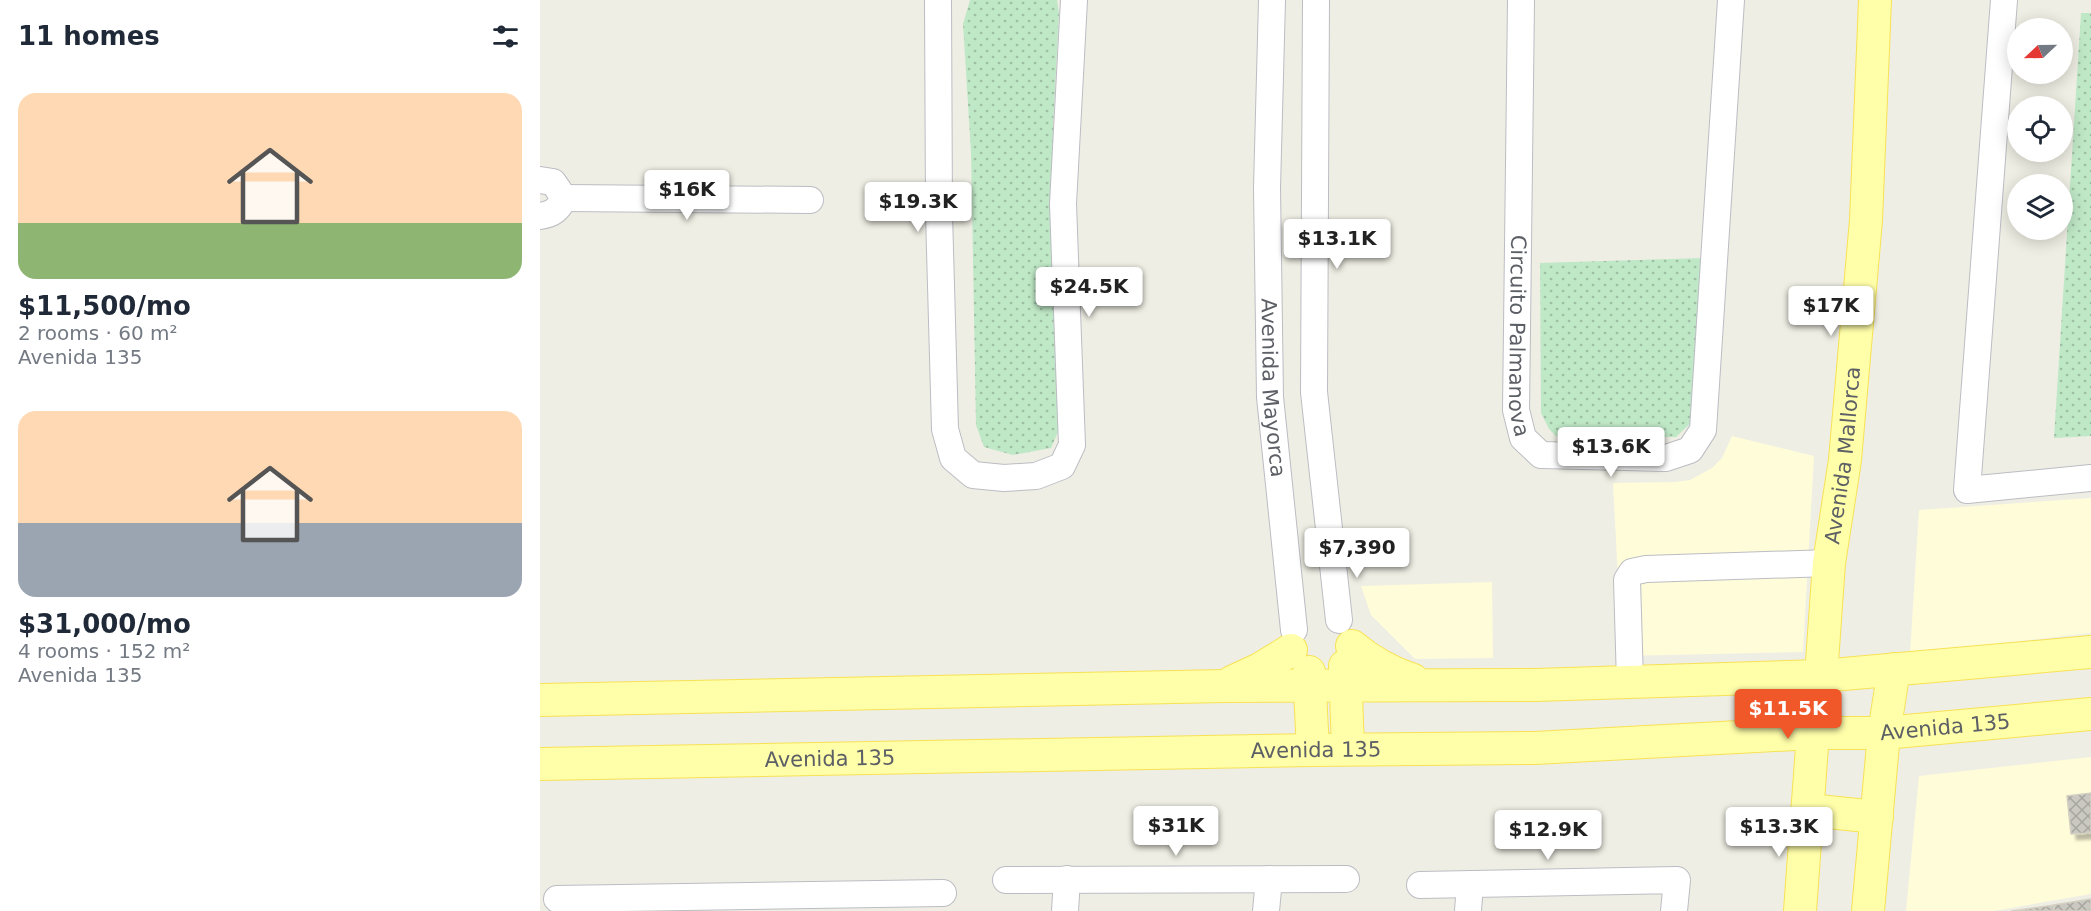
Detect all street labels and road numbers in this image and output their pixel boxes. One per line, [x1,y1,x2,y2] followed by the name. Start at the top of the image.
[1504,235,1534,439] street label: Circuito Palmanova
[1257,298,1290,478] street label: Avenida Mayorca
[1820,366,1865,546] street label: Avenida Mallorca
[1879,709,2011,745] street label: Avenida 135
[1250,737,1381,763] street label: Avenida 135
[764,746,896,772] street label: Avenida 135

